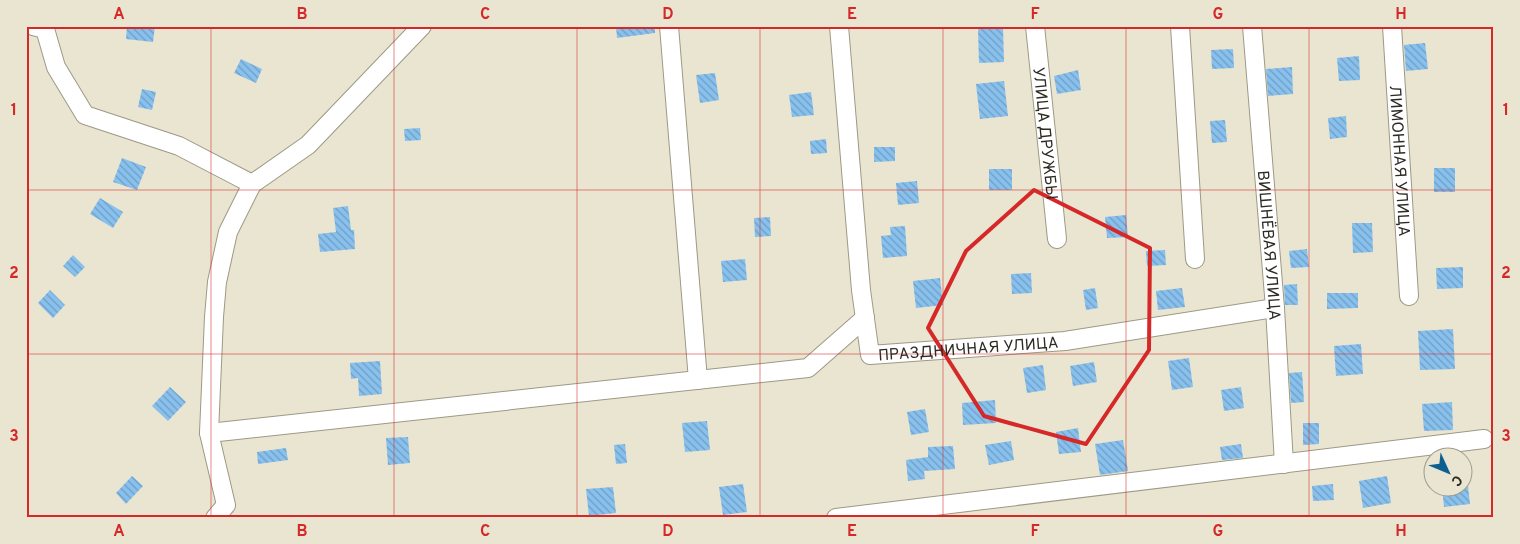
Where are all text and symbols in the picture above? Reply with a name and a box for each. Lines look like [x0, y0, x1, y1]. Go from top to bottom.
text: A [113, 5, 125, 25]
text: B [296, 5, 308, 25]
text: C [480, 5, 490, 25]
text: D [662, 5, 674, 25]
text: E [847, 5, 857, 25]
text: F [1030, 5, 1040, 25]
text: G [1213, 5, 1223, 25]
text: H [1395, 5, 1407, 25]
street label: УЛИЦА ДРУЖБЫ [1027, 66, 1061, 201]
street label: ЛИМОННАЯ УЛИЦА [1384, 85, 1413, 237]
text: 1 [11, 101, 17, 121]
text: 1 [1503, 101, 1509, 121]
street label: ВИШНЁВАЯ УЛИЦА [1252, 170, 1284, 321]
text: 2 [9, 264, 19, 284]
text: 2 [1501, 264, 1511, 284]
street label: ПРАЗДНИЧНАЯ УЛИЦА [877, 333, 1059, 366]
text: 3 [9, 427, 19, 447]
text: 3 [1501, 427, 1511, 447]
north arrow [1422, 446, 1472, 496]
text: С [1447, 471, 1465, 489]
text: A [113, 522, 125, 542]
text: B [296, 522, 308, 542]
text: C [480, 522, 490, 542]
text: D [662, 522, 674, 542]
text: E [847, 522, 857, 542]
text: F [1030, 522, 1040, 542]
text: G [1213, 522, 1223, 542]
text: H [1395, 522, 1407, 542]

